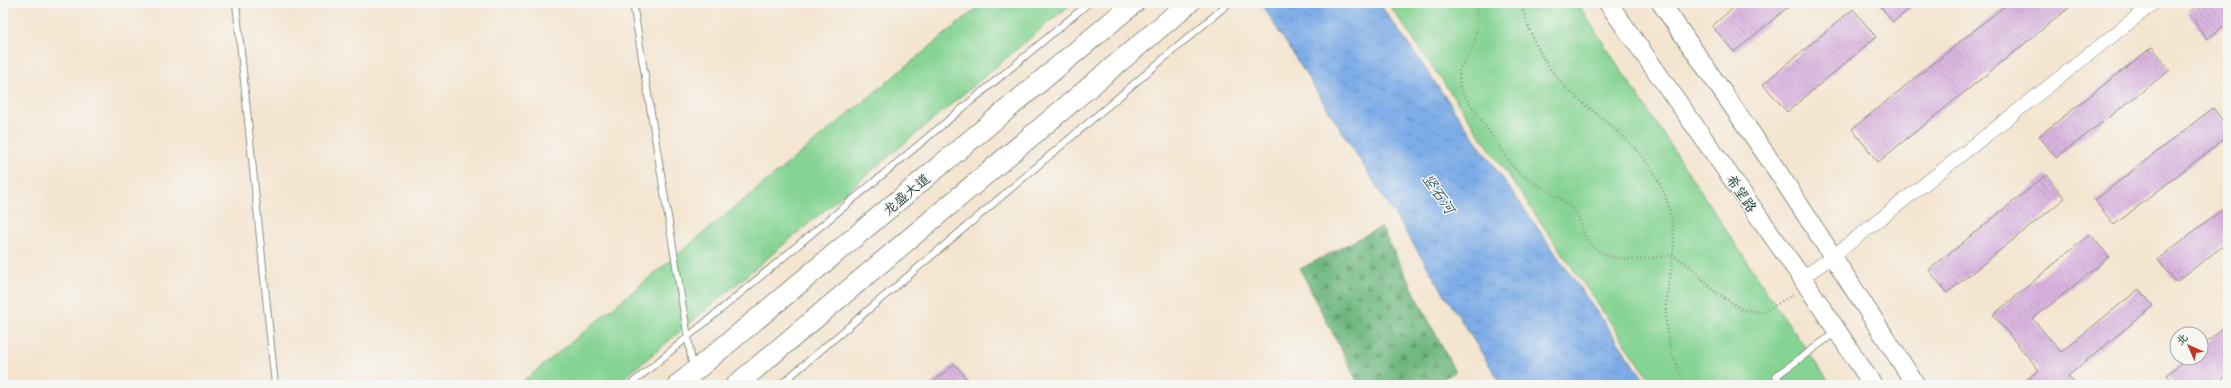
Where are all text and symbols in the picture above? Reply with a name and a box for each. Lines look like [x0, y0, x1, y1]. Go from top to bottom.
street label: 龙盛大道 [878, 168, 934, 220]
water label: 竖石河 [1418, 168, 1464, 221]
street label: 希望路 [1721, 170, 1763, 216]
north arrow [2169, 326, 2209, 366]
text: 北 [2172, 329, 2191, 348]

